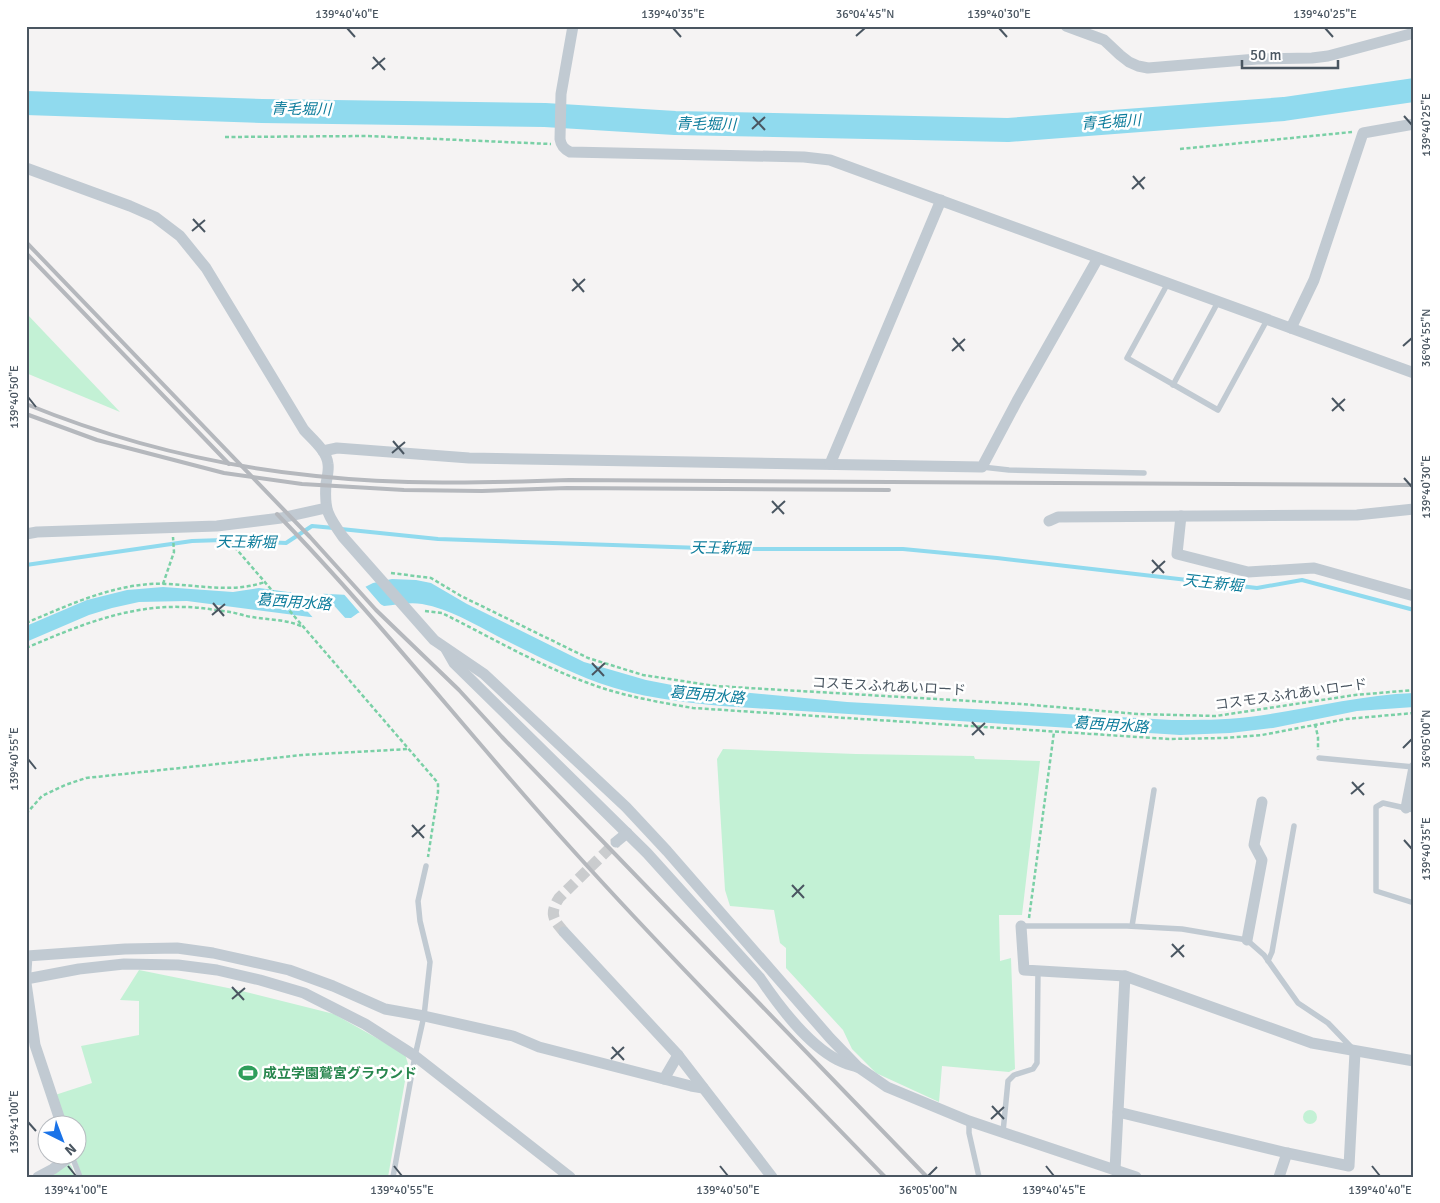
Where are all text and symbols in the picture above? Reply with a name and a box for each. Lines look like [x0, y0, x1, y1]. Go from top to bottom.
text: 139°40'40"E [315, 7, 379, 22]
text: 139°40'35"E [641, 7, 705, 22]
text: 36°04'45"N [836, 7, 894, 22]
text: 139°40'30"E [967, 7, 1031, 22]
text: 139°40'25"E [1293, 7, 1357, 22]
scale bar [1242, 38, 1339, 70]
text: 50 m [1250, 46, 1281, 64]
text: 139°40'25"E [1419, 93, 1434, 157]
water label: 青毛堀川 [271, 99, 333, 119]
water label: 青毛堀川 [1080, 111, 1144, 133]
water label: 青毛堀川 [676, 114, 738, 134]
text: 36°04'55"N [1419, 309, 1434, 367]
text: 139°40'50"E [7, 365, 22, 429]
text: 139°40'30"E [1419, 455, 1434, 519]
water label: 天王新堀 [216, 532, 278, 552]
water label: 天王新堀 [690, 538, 752, 558]
water label: 天王新堀 [1182, 571, 1246, 595]
water label: 葛西用水路 [256, 590, 334, 614]
street label: コスモスふれあいロード [812, 674, 966, 699]
street label: コスモスふれあいロード [1214, 675, 1369, 714]
water label: 葛西用水路 [669, 683, 747, 707]
text: 36°05'00"N [1419, 710, 1434, 768]
water label: 葛西用水路 [1073, 713, 1151, 737]
text: 139°40'55"E [7, 727, 22, 791]
text: 139°40'35"E [1419, 817, 1434, 881]
sports icon: 成立学園鷲宮グラウンド [237, 1062, 259, 1084]
place label: 成立学園鷲宮グラウンド [263, 1065, 417, 1082]
text: 139°41'00"E [7, 1090, 22, 1154]
north arrow [38, 1116, 88, 1166]
text: N [61, 1140, 80, 1159]
text: 139°41'00"E [44, 1183, 108, 1198]
text: 139°40'55"E [370, 1183, 434, 1198]
text: 139°40'50"E [696, 1183, 760, 1198]
text: 36°05'00"N [899, 1183, 957, 1198]
text: 139°40'45"E [1022, 1183, 1086, 1198]
text: 139°40'40"E [1348, 1183, 1412, 1198]

